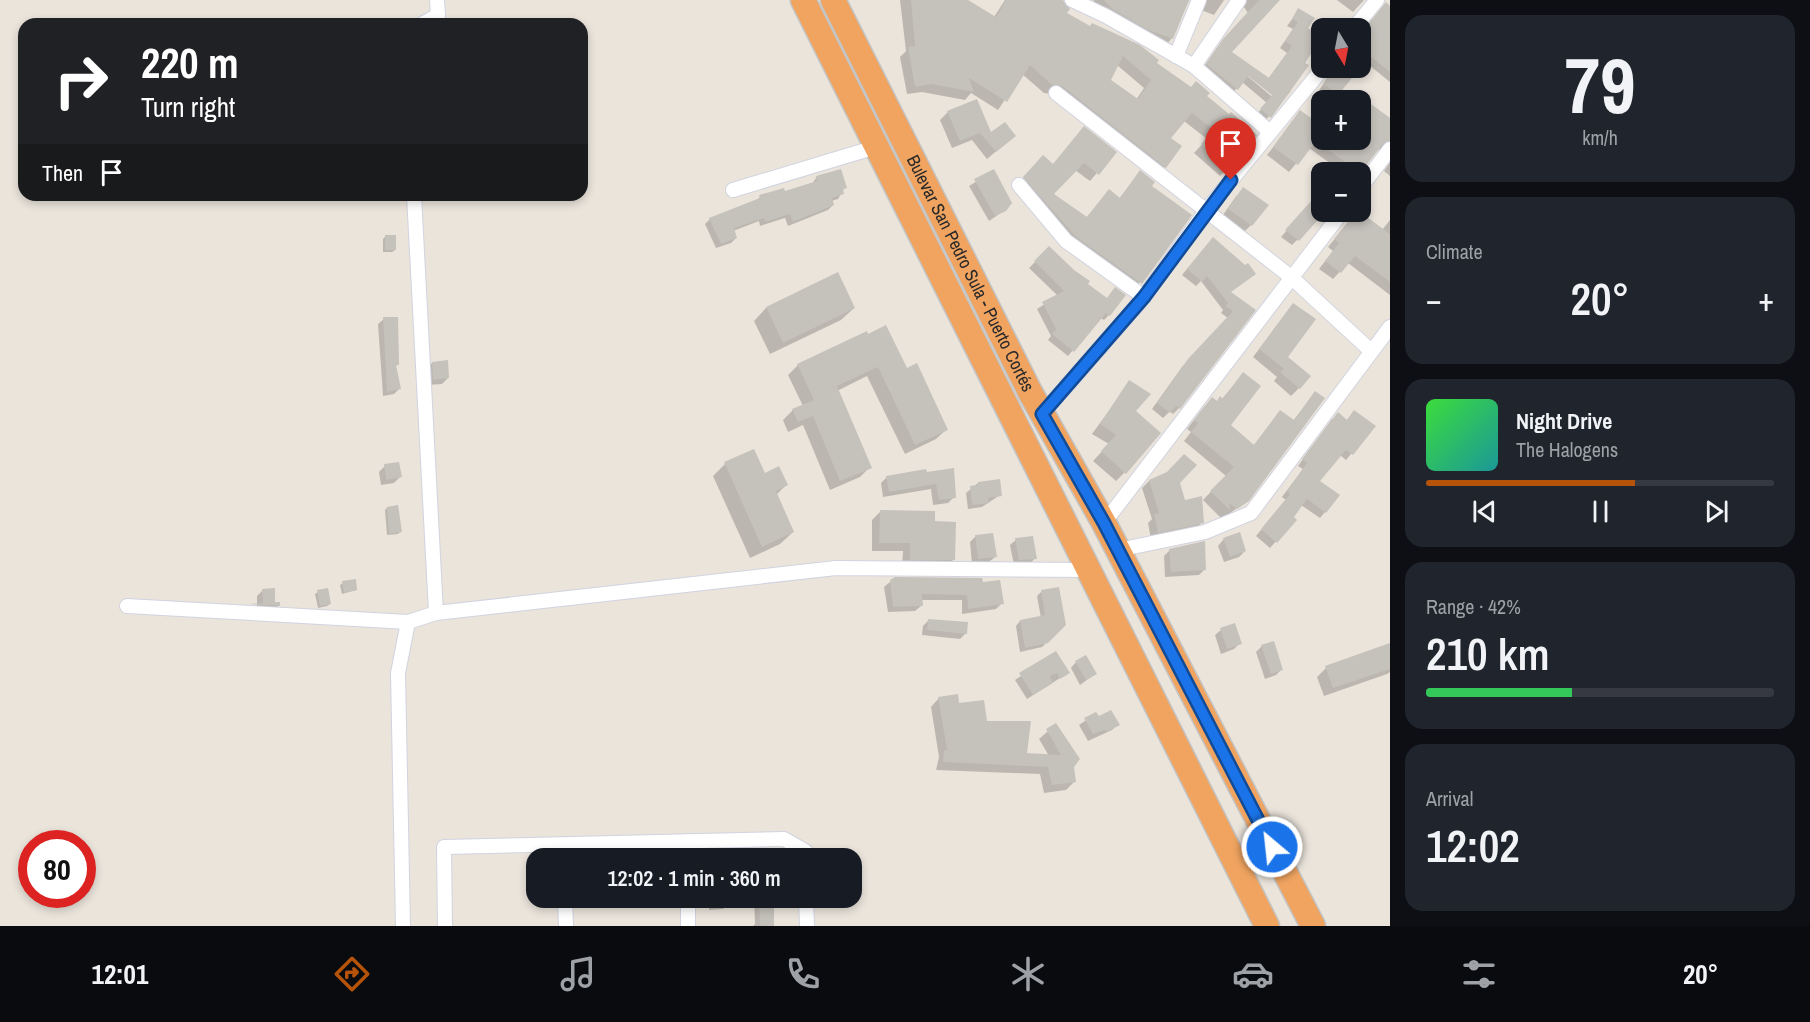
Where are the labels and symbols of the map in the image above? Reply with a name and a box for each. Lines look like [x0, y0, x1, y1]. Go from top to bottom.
north arrow [1311, 18, 1371, 78]
pin [1205, 118, 1256, 180]
street label: Bulevar San Pedro Sula - Puerto Cortés [901, 150, 1041, 396]
position arrow [1240, 815, 1304, 879]
speed limit sign: 80 [18, 830, 96, 908]

